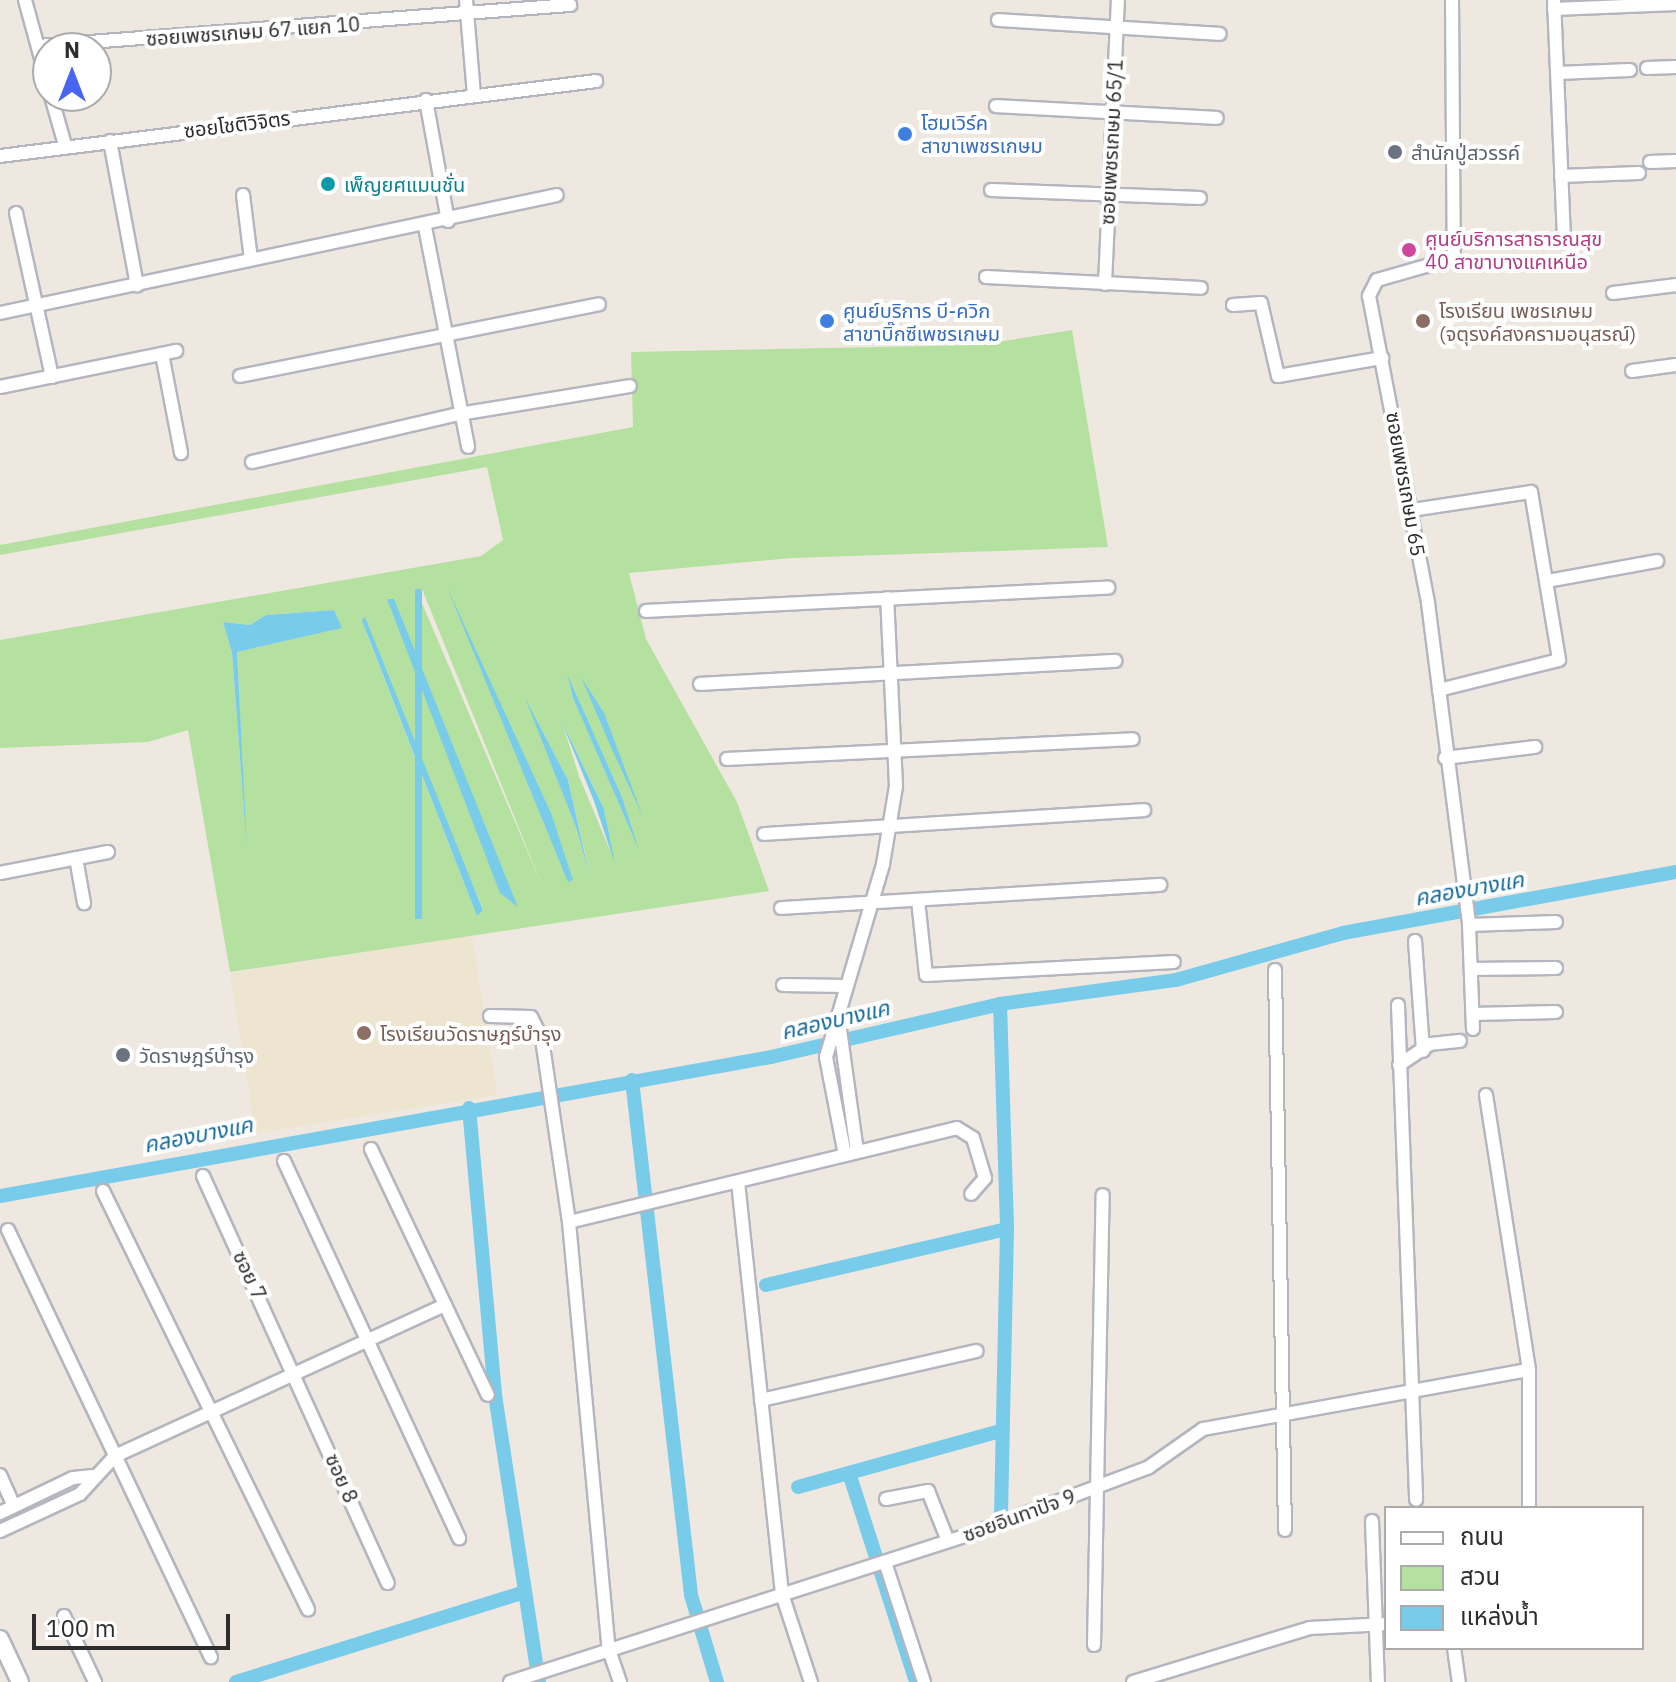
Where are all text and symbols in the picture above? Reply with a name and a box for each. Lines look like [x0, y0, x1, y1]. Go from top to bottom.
street label: ซอยเพชรเกษม 67 แยก 10 [145, 12, 361, 50]
north arrow [32, 32, 112, 112]
text: N [64, 35, 80, 64]
street label: ซอยเพชรเกษม 65/1 [1095, 58, 1127, 226]
street label: ซอยโชติวิจิตร [182, 106, 292, 142]
place label: โฮมเวิร์ค สาขาเพชรเกษม [921, 110, 1043, 157]
marker: โฮมเวิร์ค สาขาเพชรเกษม [896, 125, 914, 143]
place label: สำนักปู่สวรรค์ [1411, 140, 1520, 164]
marker: สำนักปู่สวรรค์ [1386, 143, 1404, 161]
place label: เพ็ญยศแมนชั่น [344, 172, 465, 196]
marker: เพ็ญยศแมนชั่น [319, 175, 337, 193]
place label: ศูนย์บริการสาธารณสุข 40 สาขาบางแคเหนือ [1425, 226, 1602, 273]
marker: ศูนย์บริการสาธารณสุข 40 สาขาบางแคเหนือ [1400, 241, 1418, 259]
place label: ศูนย์บริการ บี-ควิก สาขาบิ๊กซีเพชรเกษม [843, 298, 1000, 345]
place label: โรงเรียน เพชรเกษม (จตุรงค์สงครามอนุสรณ์) [1439, 298, 1636, 345]
marker: ศูนย์บริการ บี-ควิก สาขาบิ๊กซีเพชรเกษม [818, 312, 836, 330]
marker: โรงเรียน เพชรเกษม (จตุรงค์สงครามอนุสรณ์) [1414, 312, 1432, 330]
street label: ซอยเพชรเกษม 65 [1381, 410, 1431, 558]
water label: คลองบางแค [1412, 865, 1526, 911]
water label: คลองบางแค [778, 994, 892, 1044]
place label: โรงเรียนวัดราษฎร์บำรุง [380, 1021, 561, 1045]
marker: โรงเรียนวัดราษฎร์บำรุง [355, 1024, 373, 1042]
place label: วัดราษฎร์บำรุง [139, 1043, 254, 1067]
marker: วัดราษฎร์บำรุง [114, 1046, 132, 1064]
water label: คลองบางแค [141, 1111, 255, 1157]
street label: ซอย 7 [228, 1247, 272, 1303]
street label: ซอย 8 [321, 1450, 363, 1506]
street label: ซอยอินทาปัจ 9 [959, 1484, 1079, 1546]
legend [1384, 1506, 1644, 1650]
text: ถนน [1460, 1520, 1504, 1552]
text: สวน [1460, 1560, 1500, 1592]
scale bar [36, 1598, 234, 1648]
text: แหล่งน้ำ [1460, 1600, 1539, 1632]
text: 100 m [46, 1612, 116, 1644]

